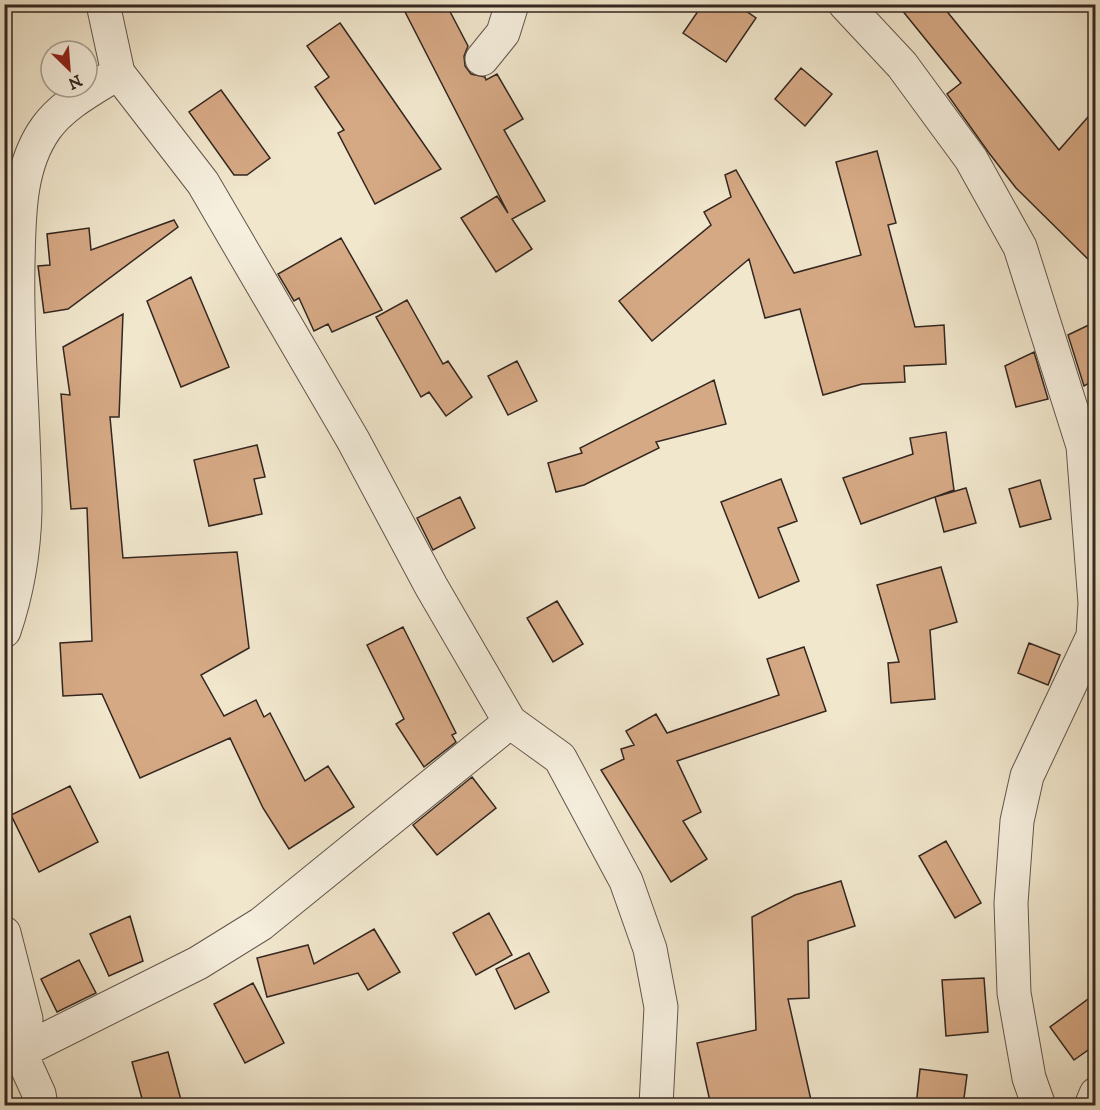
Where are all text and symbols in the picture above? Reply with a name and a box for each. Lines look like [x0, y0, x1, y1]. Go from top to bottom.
north arrow [39, 39, 99, 99]
text: N [65, 70, 85, 94]

